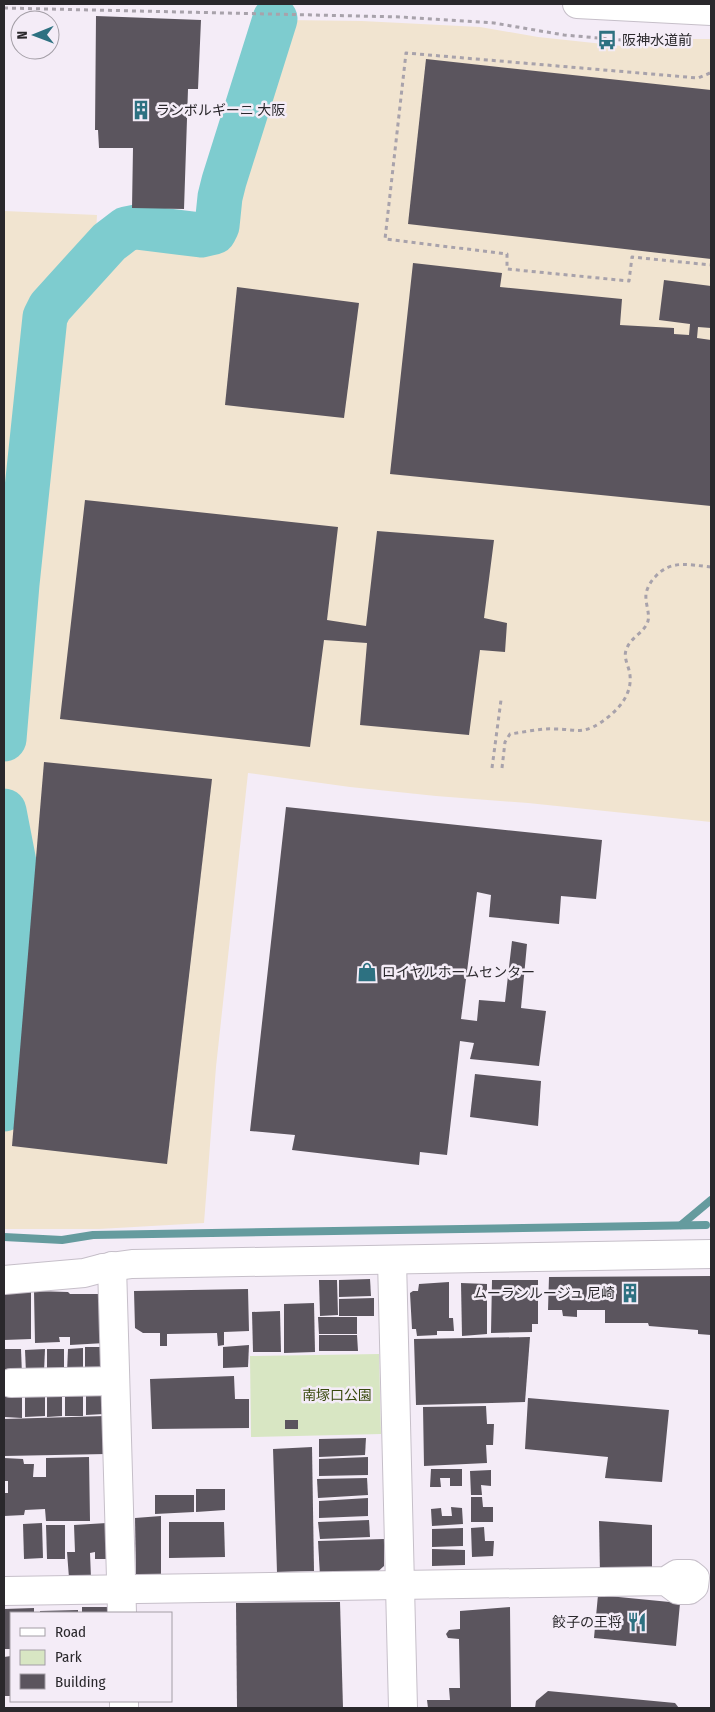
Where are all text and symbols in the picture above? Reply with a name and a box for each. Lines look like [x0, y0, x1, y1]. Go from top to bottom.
north arrow [10, 10, 60, 60]
bus stop icon: 阪神水道前 [596, 29, 618, 51]
text: N [14, 31, 31, 40]
place label: 阪神水道前 [622, 32, 692, 49]
building icon: ランボルギーニ 大阪 [130, 99, 152, 121]
place label: ランボルギーニ 大阪 [156, 102, 285, 119]
shop icon: ロイヤルホームセンター [356, 961, 378, 983]
place label: ロイヤルホームセンター [382, 964, 535, 981]
building icon: ムーランルージュ 尼崎 [619, 1282, 641, 1304]
place label: ムーランルージュ 尼崎 [473, 1285, 615, 1302]
park label: 南塚口公園 [302, 1387, 372, 1404]
restaurant icon: 餃子の王将 [626, 1611, 648, 1633]
legend [10, 1612, 172, 1702]
place label: 餃子の王将 [552, 1614, 622, 1631]
text: Road [55, 1623, 86, 1641]
text: Park [55, 1648, 82, 1666]
text: Building [55, 1673, 106, 1691]

